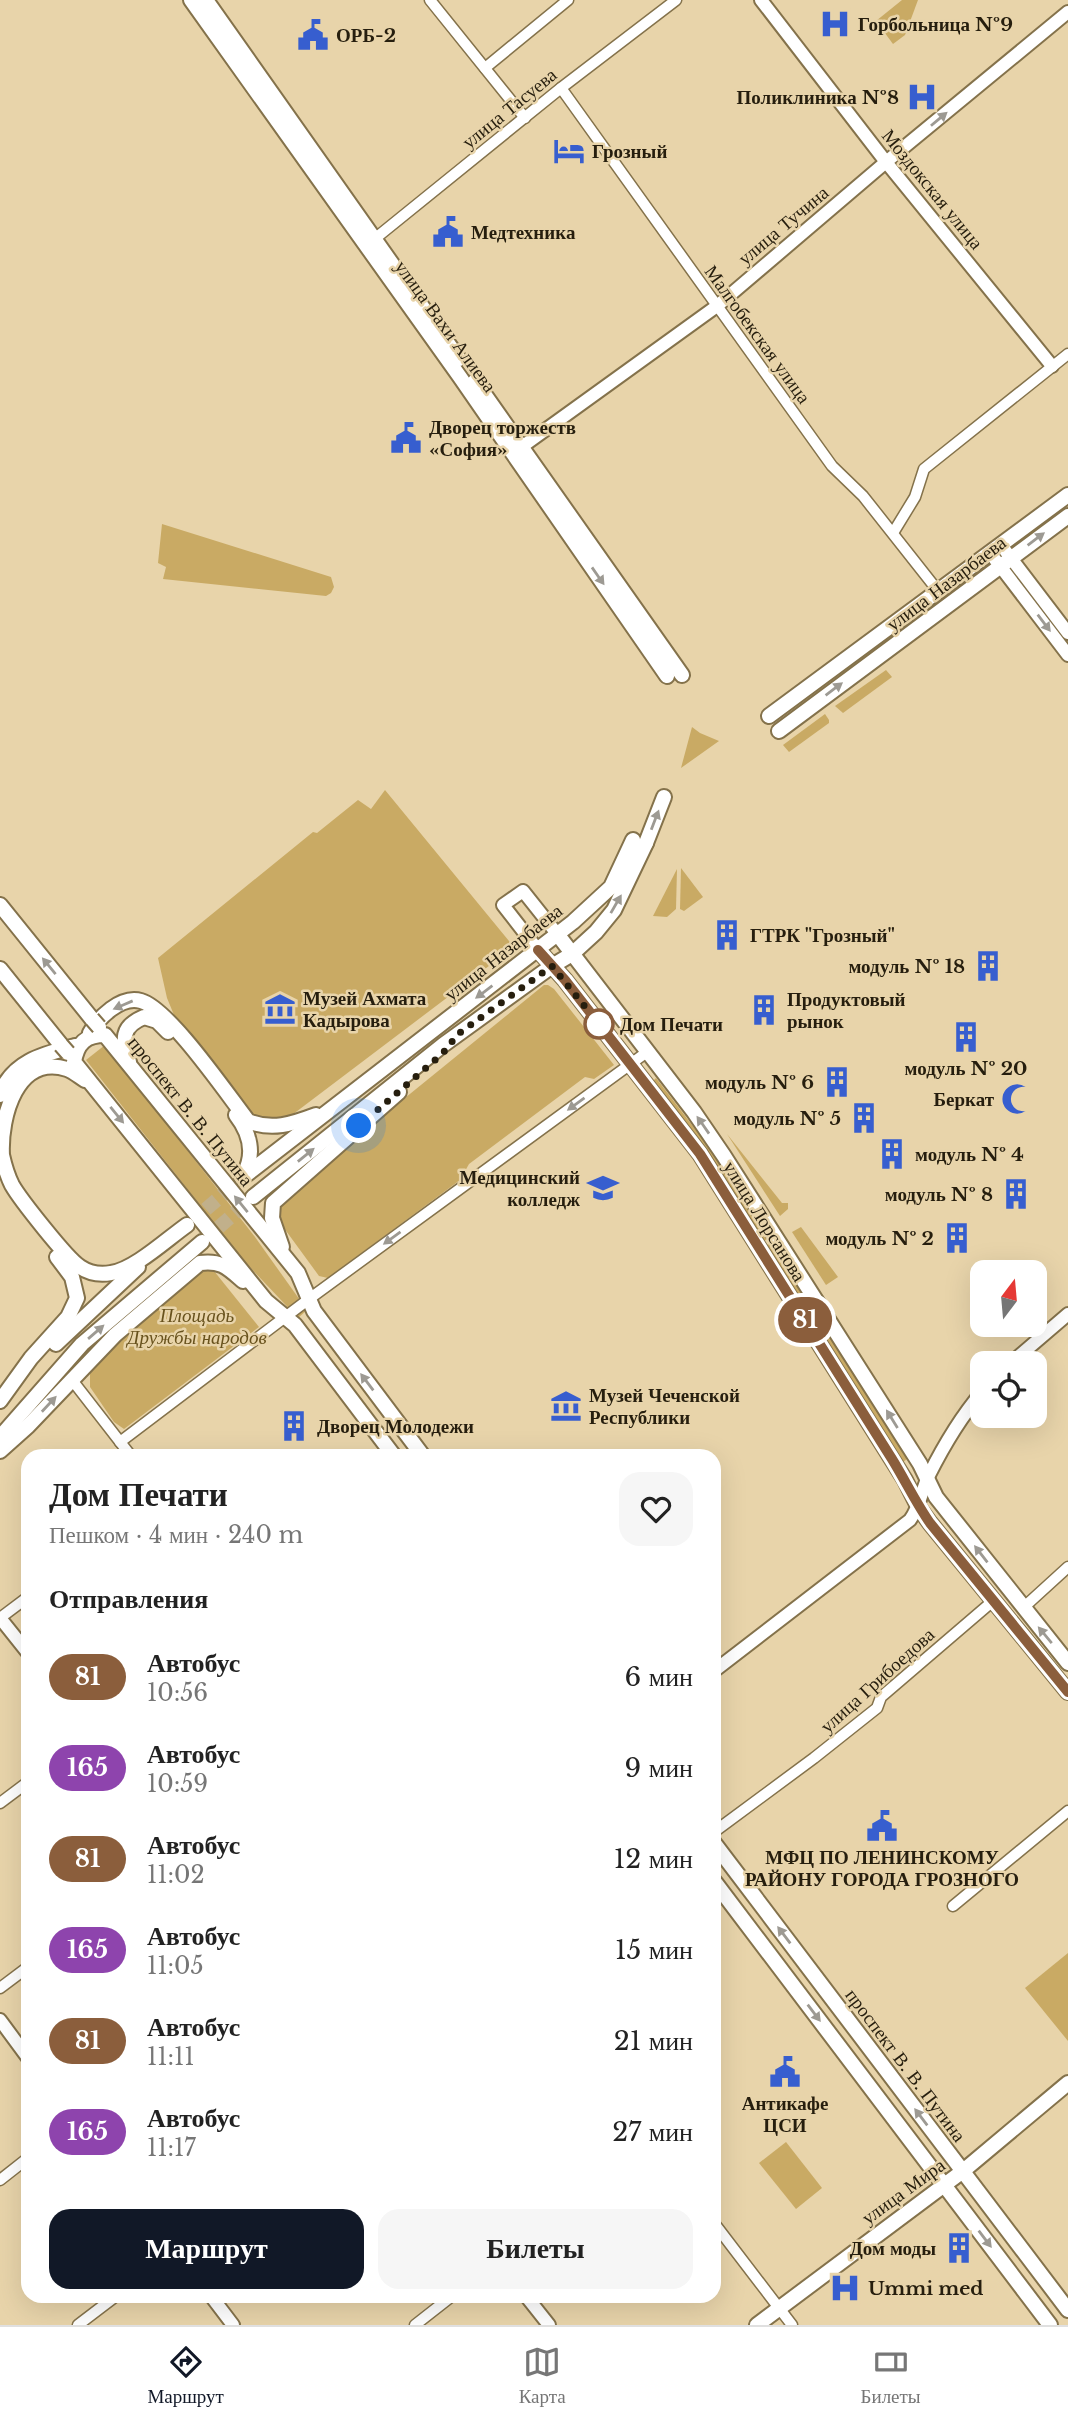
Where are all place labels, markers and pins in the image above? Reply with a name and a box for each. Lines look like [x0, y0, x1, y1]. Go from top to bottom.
hospital icon: Горбольница №9 [818, 7, 852, 41]
place label: Горбольница №9 [858, 13, 1013, 36]
public building icon: ОРБ-2 [296, 18, 330, 52]
place label: ОРБ-2 [336, 24, 396, 47]
hospital icon: Поликлиника №8 [905, 80, 939, 114]
place label: Поликлиника №8 [737, 86, 899, 109]
hotel icon: Грозный [552, 134, 586, 168]
place label: Грозный [592, 140, 667, 163]
public building icon: Медтехника [431, 215, 465, 249]
place label: Медтехника [471, 221, 576, 244]
place label: Дворец торжеств «София» [429, 416, 576, 461]
public building icon: Дворец торжеств «София» [389, 421, 423, 455]
building icon: ГТРК "Грозный" [710, 918, 744, 952]
place label: ГТРК "Грозный" [750, 924, 895, 947]
building icon: модуль № 18 [971, 949, 1005, 983]
place label: модуль № 18 [848, 955, 965, 978]
place label: Музей Ахмата Кадырова [303, 987, 427, 1032]
place label: Продуктовый рынок [787, 988, 906, 1033]
museum icon: Музей Ахмата Кадырова [263, 992, 297, 1026]
building icon: Продуктовый рынок [747, 993, 781, 1027]
marker: Дом Печати [584, 1009, 614, 1039]
place label: Дом Печати [620, 1013, 723, 1036]
building icon: модуль № 20 [949, 1020, 983, 1054]
place label: модуль № 20 [905, 1057, 1027, 1080]
building icon: модуль № 6 [820, 1065, 854, 1099]
place label: модуль № 6 [705, 1071, 814, 1094]
mosque icon: Беркат [1000, 1082, 1034, 1116]
place label: Беркат [933, 1088, 995, 1111]
building icon: модуль № 5 [847, 1101, 881, 1135]
place label: модуль № 5 [733, 1107, 841, 1130]
building icon: модуль № 4 [875, 1137, 909, 1171]
place label: модуль № 4 [915, 1143, 1024, 1166]
place label: Медицинский колледж [459, 1166, 580, 1211]
school or university icon: Медицинский колледж [586, 1171, 620, 1205]
building icon: модуль № 8 [999, 1177, 1033, 1211]
place label: модуль № 8 [885, 1183, 993, 1206]
building icon: модуль № 2 [940, 1221, 974, 1255]
place label: модуль № 2 [825, 1227, 934, 1250]
place label: Музей Чеченской Республики [589, 1384, 740, 1429]
museum icon: Музей Чеченской Республики [549, 1389, 583, 1423]
building icon: Дворец Молодежи [277, 1409, 311, 1443]
place label: Дворец Молодежи [317, 1415, 474, 1438]
public building icon: МФЦ ПО ЛЕНИНСКОМУ РАЙОНУ ГОРОДА ГРОЗНОГО [865, 1809, 899, 1843]
place label: МФЦ ПО ЛЕНИНСКОМУ РАЙОНУ ГОРОДА ГРОЗНОГО [745, 1846, 1019, 1891]
public building icon: Антикафе ЦСИ [768, 2055, 802, 2089]
place label: Антикафе ЦСИ [742, 2092, 828, 2137]
building icon: Дом моды [942, 2231, 976, 2265]
place label: Дом моды [850, 2237, 936, 2260]
hospital icon: Ummi med [828, 2271, 862, 2305]
place label: Ummi med [868, 2277, 983, 2300]

